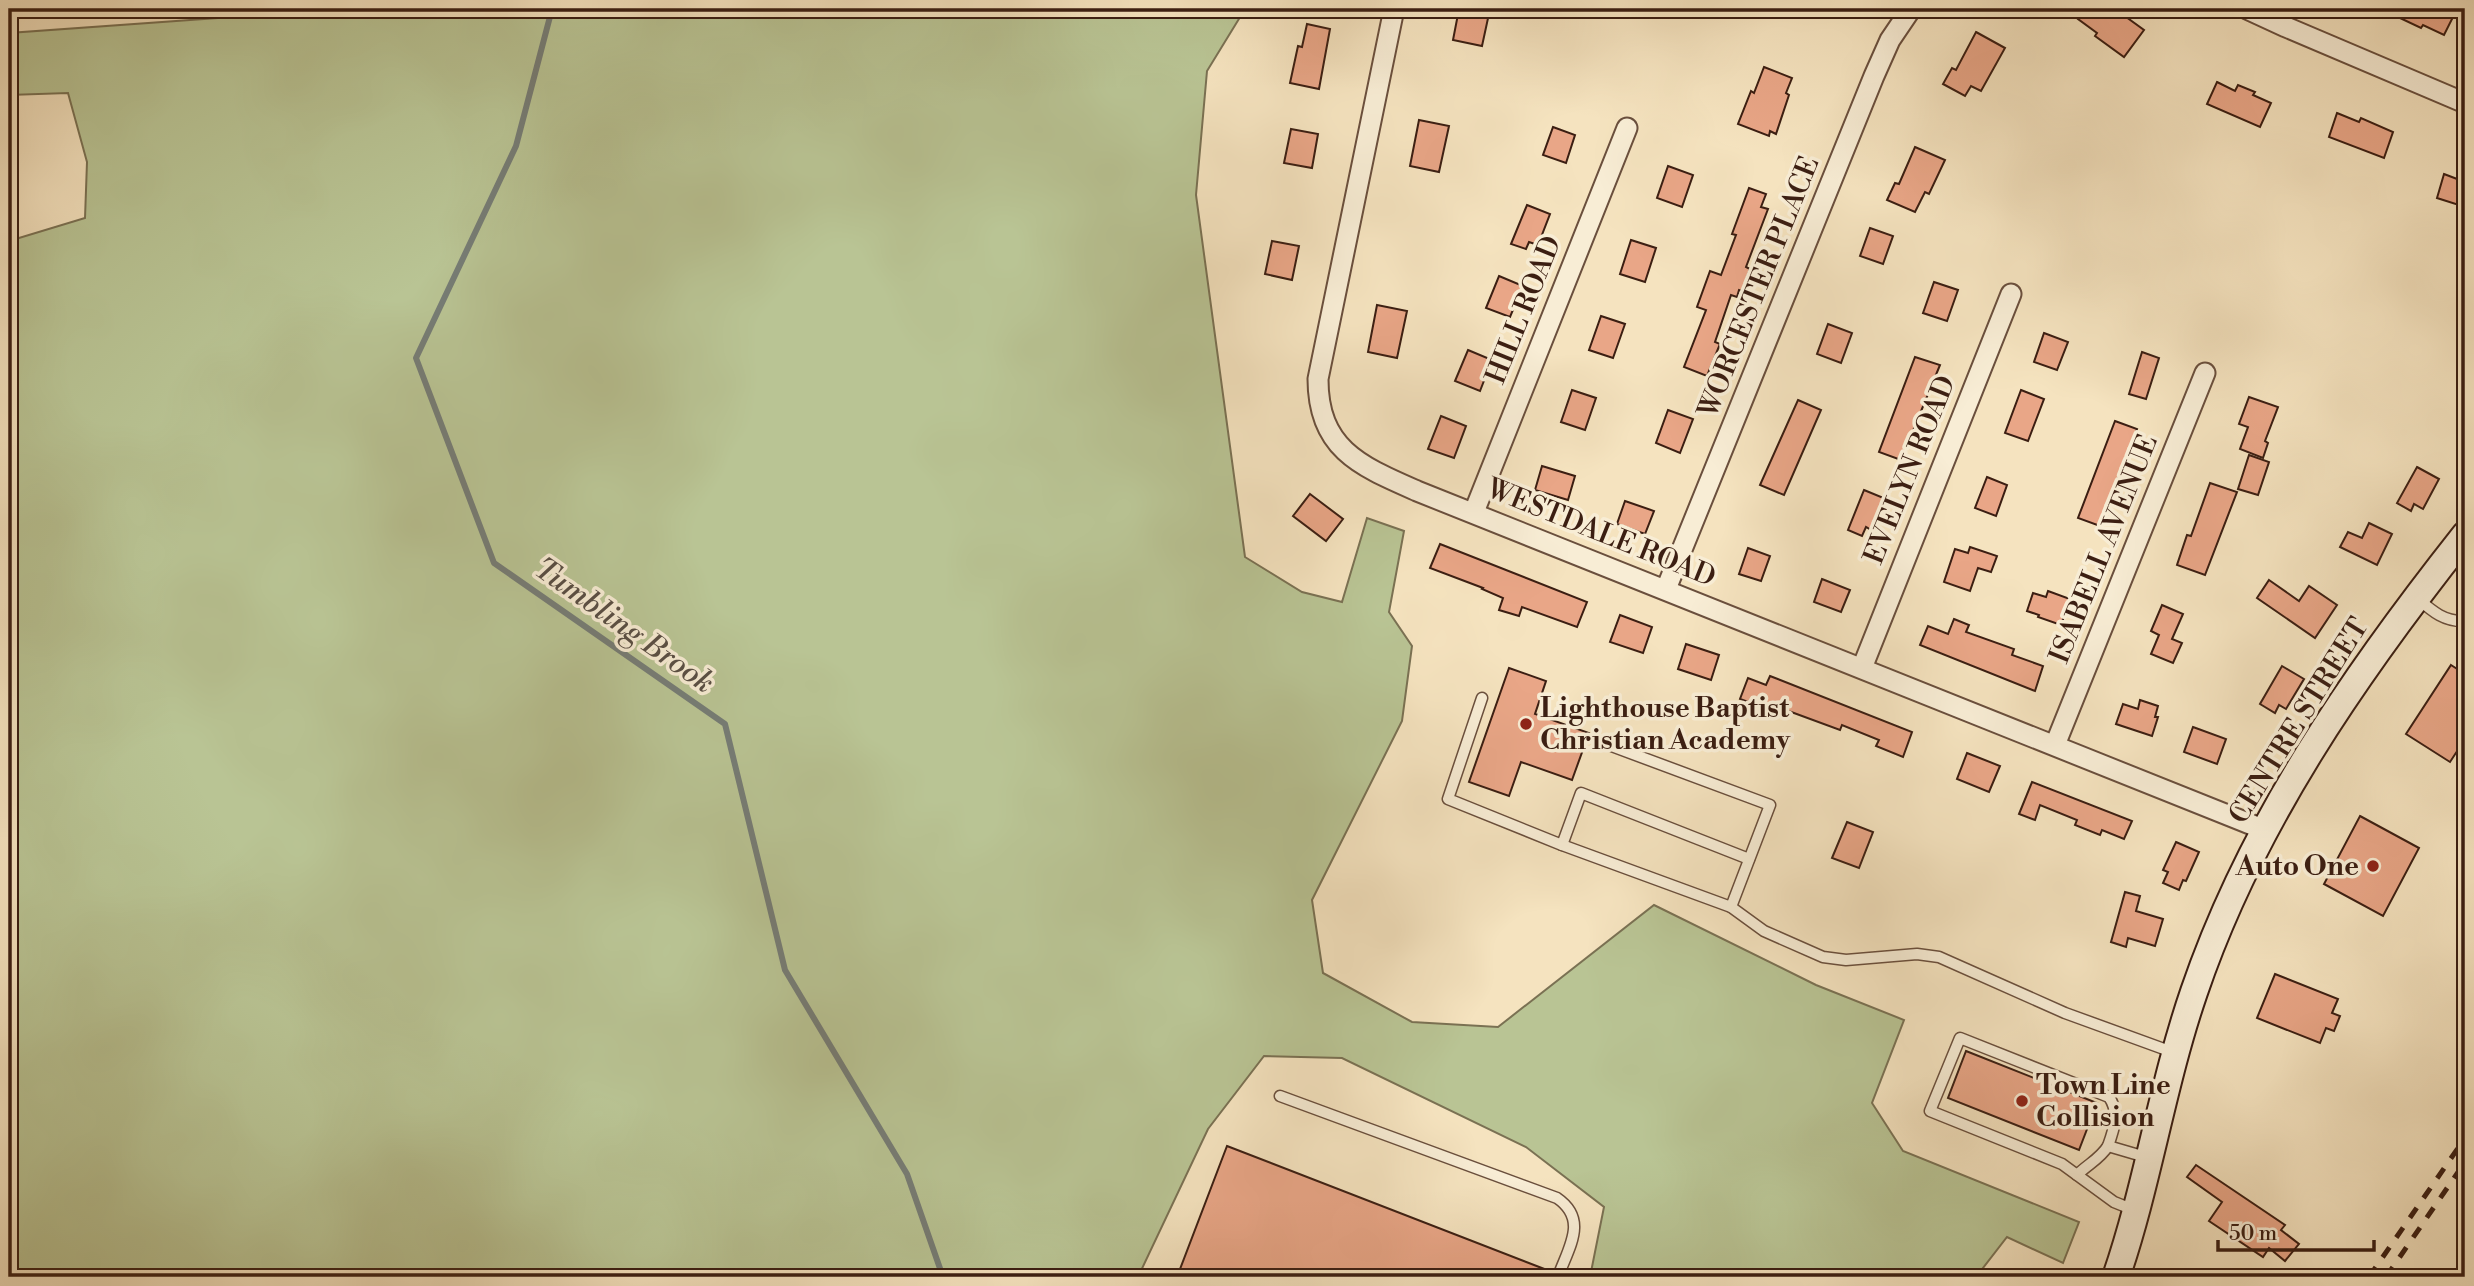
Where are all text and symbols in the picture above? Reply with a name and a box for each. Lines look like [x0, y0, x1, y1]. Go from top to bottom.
street label: WORCESTER PLACE [1690, 151, 1827, 424]
street label: HILL ROAD [1478, 231, 1570, 389]
street label: EVELYN ROAD [1856, 371, 1964, 569]
street label: ISABELL AVENUE [2042, 430, 2166, 668]
street label: WESTDALE ROAD [1480, 471, 1721, 595]
water label: Tumbling Brook [527, 550, 721, 702]
street label: CENTRE STREET [2221, 611, 2377, 831]
place label: Lighthouse Baptist Christian Academy [1540, 691, 1791, 758]
marker: Lighthouse Baptist Christian Academy [1518, 716, 1534, 732]
place label: Auto One [2234, 849, 2359, 884]
marker: Auto One [2365, 858, 2381, 874]
place label: Town Line Collision [2036, 1068, 2171, 1135]
marker: Town Line Collision [2014, 1093, 2030, 1109]
scale bar [2218, 1209, 2374, 1253]
text: 50 m [2229, 1221, 2277, 1247]

